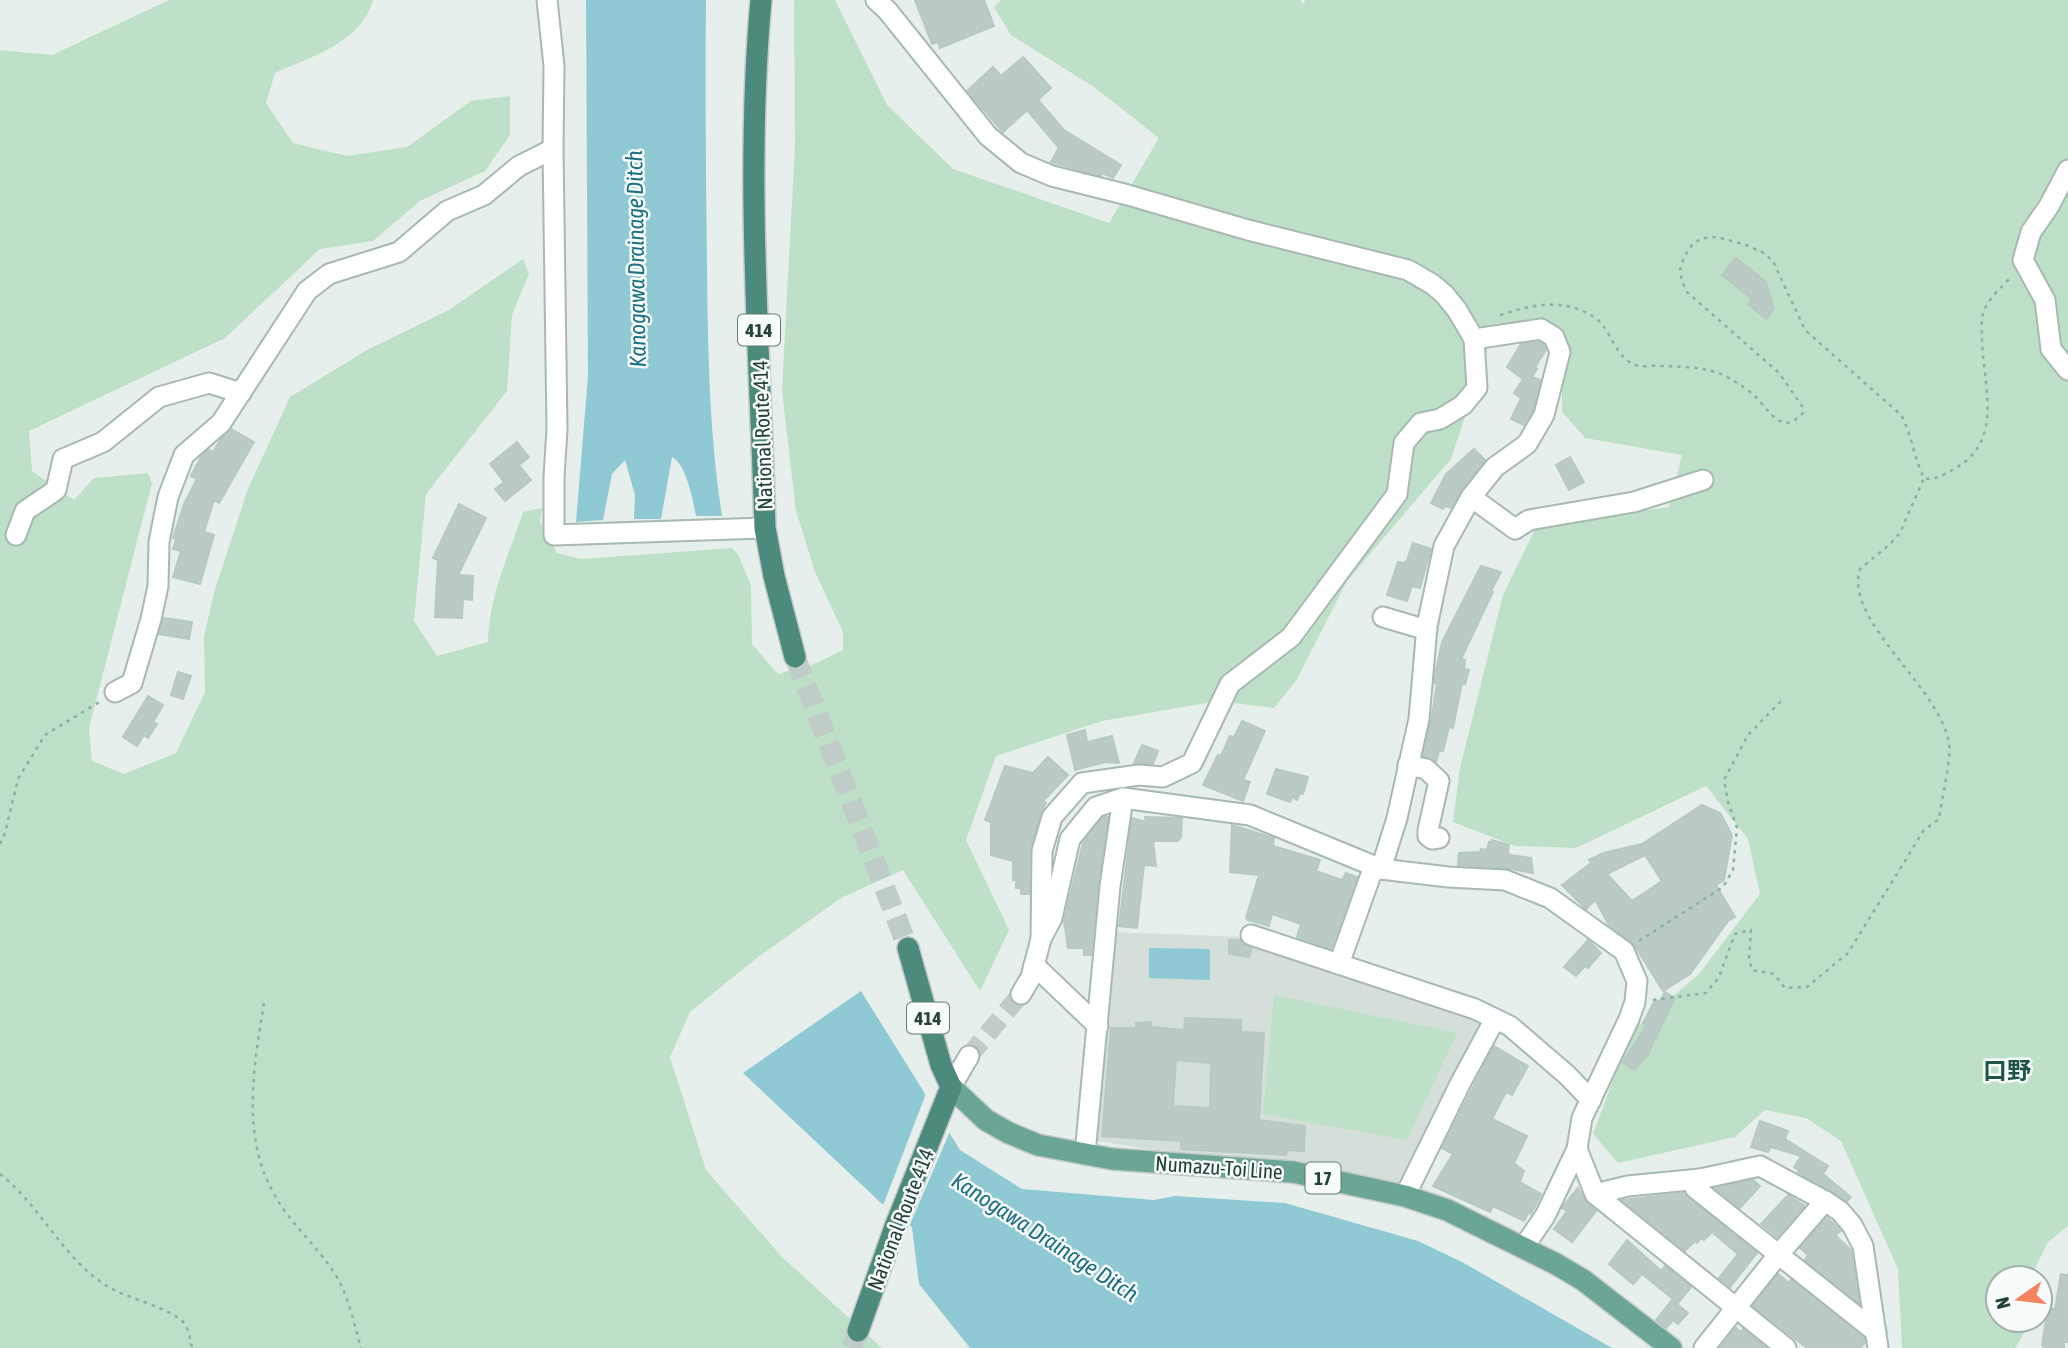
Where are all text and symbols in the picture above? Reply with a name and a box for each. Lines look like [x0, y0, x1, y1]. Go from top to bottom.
water label: Kanogawa Drainage Ditch [621, 150, 651, 368]
road number: 414 [738, 314, 780, 346]
street label: National Route 414 [747, 360, 777, 510]
road number: 414 [907, 1002, 949, 1034]
district label: 口野 [1983, 1057, 2031, 1084]
street label: National Route 414 [862, 1145, 938, 1293]
street label: Numazu-Toi Line [1155, 1151, 1283, 1183]
road number: 17 [1306, 1162, 1340, 1194]
water label: Kanogawa Drainage Ditch [947, 1167, 1143, 1307]
north arrow [1984, 1264, 2054, 1334]
text: N [1990, 1295, 2015, 1311]

